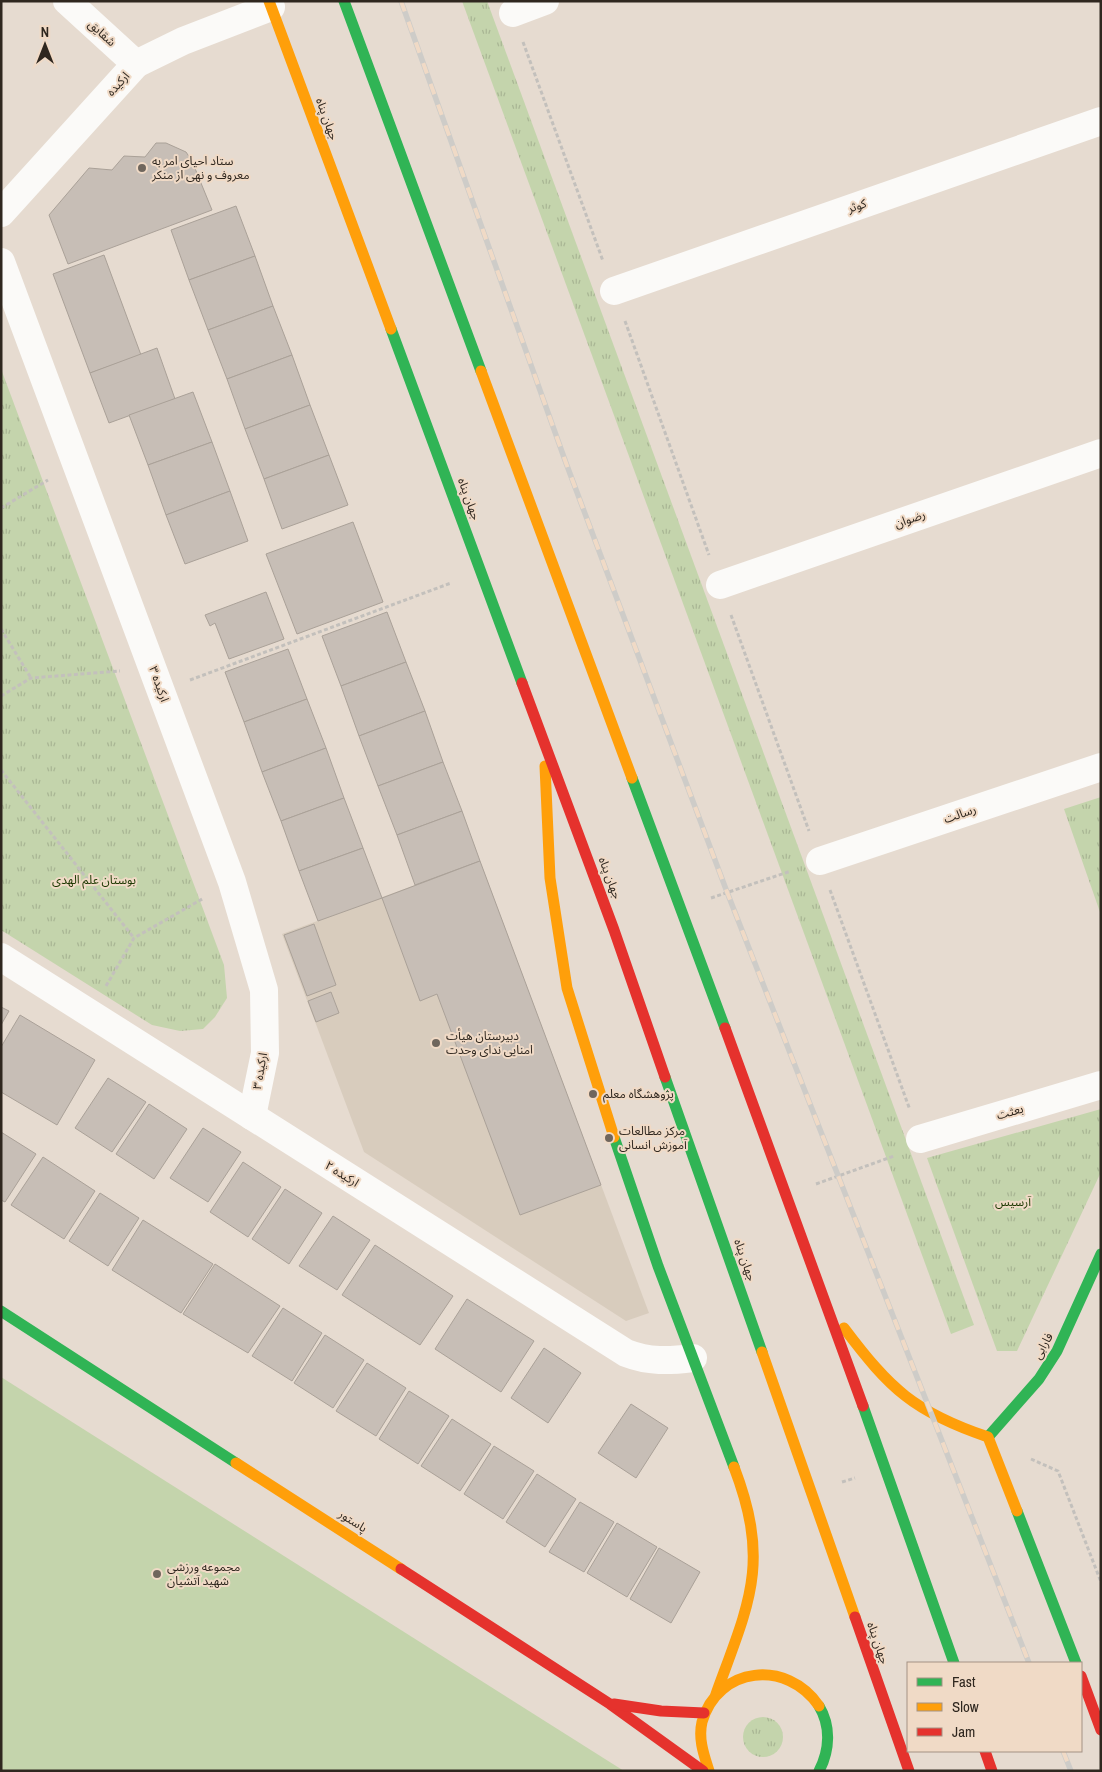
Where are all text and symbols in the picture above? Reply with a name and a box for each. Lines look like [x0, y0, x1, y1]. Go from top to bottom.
street label: شقایق [85, 16, 119, 50]
north arrow [20, 20, 70, 70]
text: N [41, 23, 49, 41]
street label: ارکیده [103, 68, 133, 100]
street label: جهان پناه [312, 96, 342, 142]
place label: ستاد احیای امر به معروف و نهی از منکر [151, 153, 249, 183]
marker: ستاد احیای امر به معروف و نهی از منکر [136, 162, 148, 174]
street label: کوثر [844, 195, 870, 217]
street label: جهان پناه [454, 476, 484, 522]
street label: رضوان [892, 506, 928, 532]
street label: ارکیده ۳ [145, 664, 173, 704]
street label: رسالت [942, 801, 978, 827]
street label: جهان پناه [595, 855, 625, 901]
park label: بوستان علم الهدی [52, 872, 136, 889]
place label: دبیرستان هیأت امنایی ندای وحدت [446, 1028, 533, 1058]
marker: دبیرستان هیأت امنایی ندای وحدت [430, 1037, 442, 1049]
street label: ارکیده ۳ [249, 1051, 271, 1091]
place label: پژوهشگاه معلم [603, 1086, 674, 1103]
marker: پژوهشگاه معلم [587, 1088, 599, 1100]
street label: بعثت [995, 1101, 1025, 1123]
place label: مرکز مطالعات آموزش انسانی [619, 1123, 687, 1153]
marker: مرکز مطالعات آموزش انسانی [603, 1132, 615, 1144]
street label: ارکیده ۲ [322, 1157, 362, 1191]
park label: آرسیس [995, 1194, 1031, 1210]
street label: جهان پناه [730, 1237, 760, 1283]
street label: فارابی [1029, 1330, 1057, 1362]
street label: پاستور [335, 1505, 370, 1536]
place label: مجموعه ورزشی شهید آتشیان [167, 1559, 240, 1589]
marker: مجموعه ورزشی شهید آتشیان [151, 1568, 163, 1580]
street label: جهان پناه [863, 1620, 893, 1666]
legend [907, 1662, 1082, 1752]
text: Fast [952, 1671, 976, 1692]
text: Slow [952, 1696, 979, 1717]
text: Jam [952, 1721, 975, 1742]

